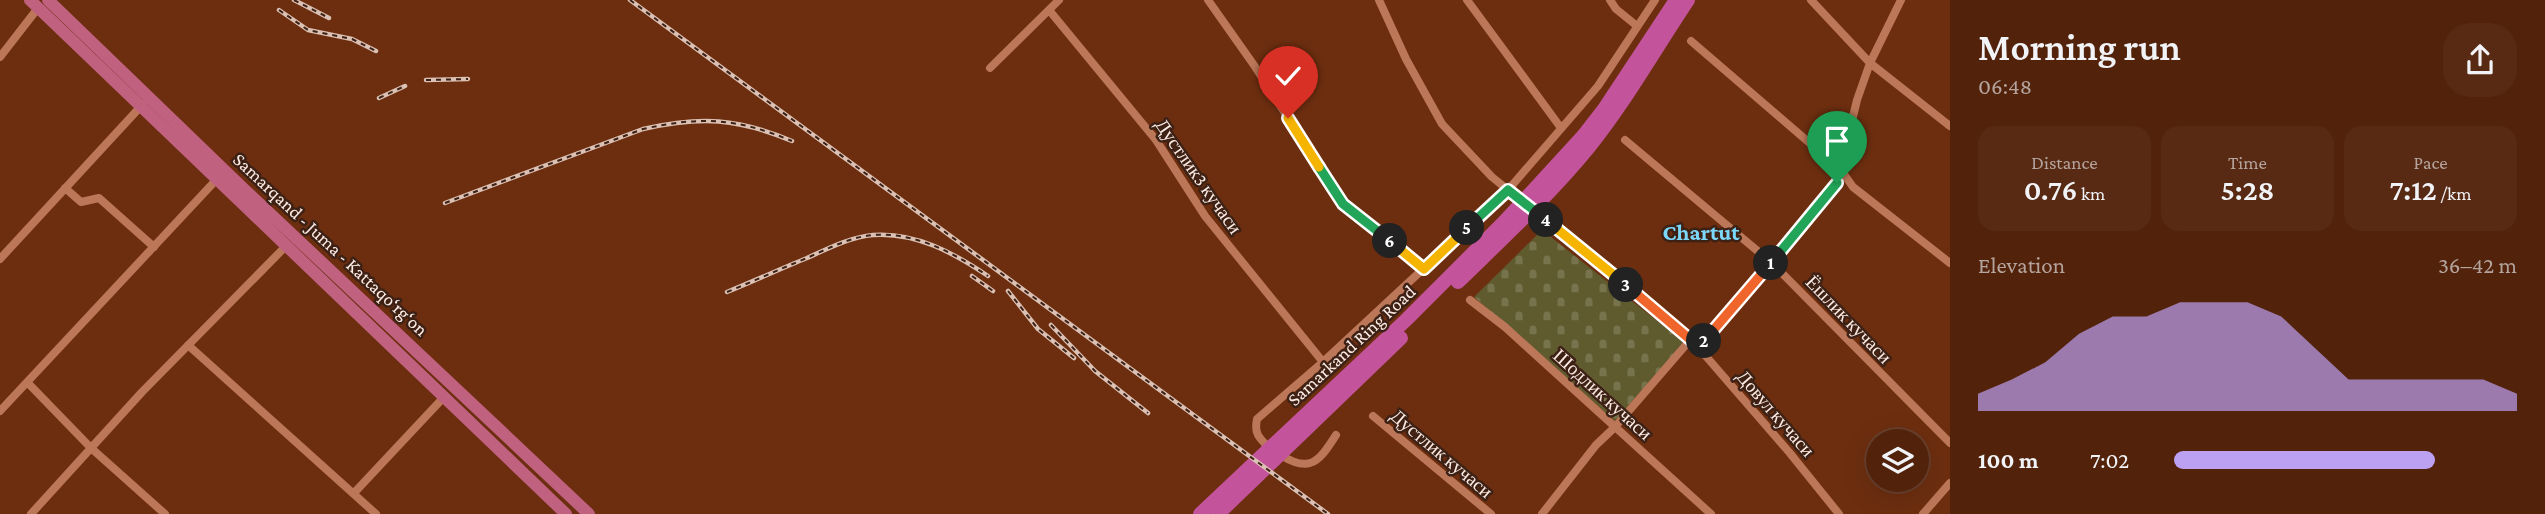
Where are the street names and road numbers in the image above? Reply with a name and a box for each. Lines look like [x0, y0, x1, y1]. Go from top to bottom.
street label: Дустлик3 кучаси [1151, 115, 1246, 238]
street label: Samarqand - Juma - Kattaqo‘rg‘on [229, 149, 432, 340]
street label: Ёшлик кучаси [1802, 271, 1896, 368]
street label: Samarkand Ring Road [1283, 281, 1420, 410]
street label: Шодлик кучаси [1549, 345, 1656, 444]
street label: Довул кучаси [1732, 366, 1819, 461]
street label: Дустлик кучаси [1387, 405, 1497, 502]

